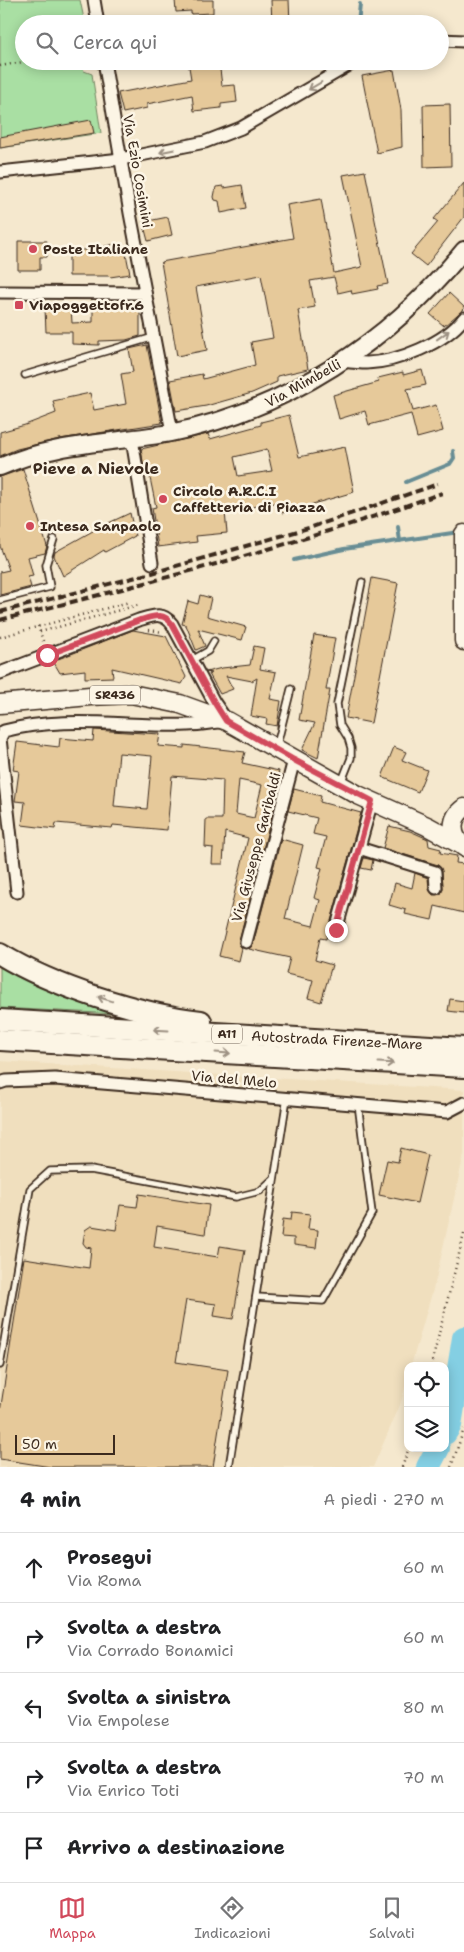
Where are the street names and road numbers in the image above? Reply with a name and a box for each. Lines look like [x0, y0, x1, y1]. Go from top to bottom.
street label: Via Ezio Cosimini [119, 113, 157, 229]
street label: Via Mimbelli [262, 355, 344, 411]
road number: SR436 [90, 686, 140, 704]
street label: Via Giuseppe Garibaldi [227, 770, 285, 924]
road number: A11 [212, 1024, 242, 1044]
street label: Autostrada Firenze-Mare [251, 1027, 423, 1053]
street label: Via del Melo [190, 1066, 278, 1092]

